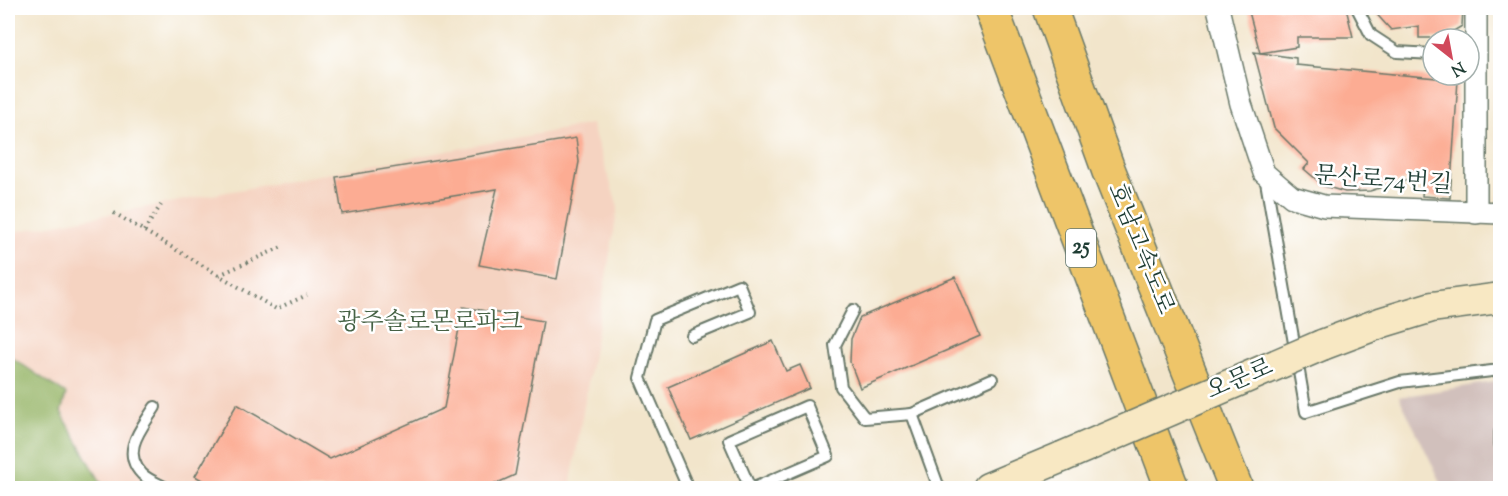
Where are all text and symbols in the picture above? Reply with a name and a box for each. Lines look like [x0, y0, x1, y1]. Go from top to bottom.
north arrow [1421, 27, 1481, 87]
text: N [1446, 55, 1469, 81]
street label: 문산로74번길 [1313, 159, 1453, 203]
street label: 호남고속도로 [1098, 178, 1182, 320]
road number: 25 [1066, 229, 1096, 267]
park label: 광주솔로몬로파크 [337, 306, 523, 340]
street label: 오문로 [1201, 351, 1279, 409]

